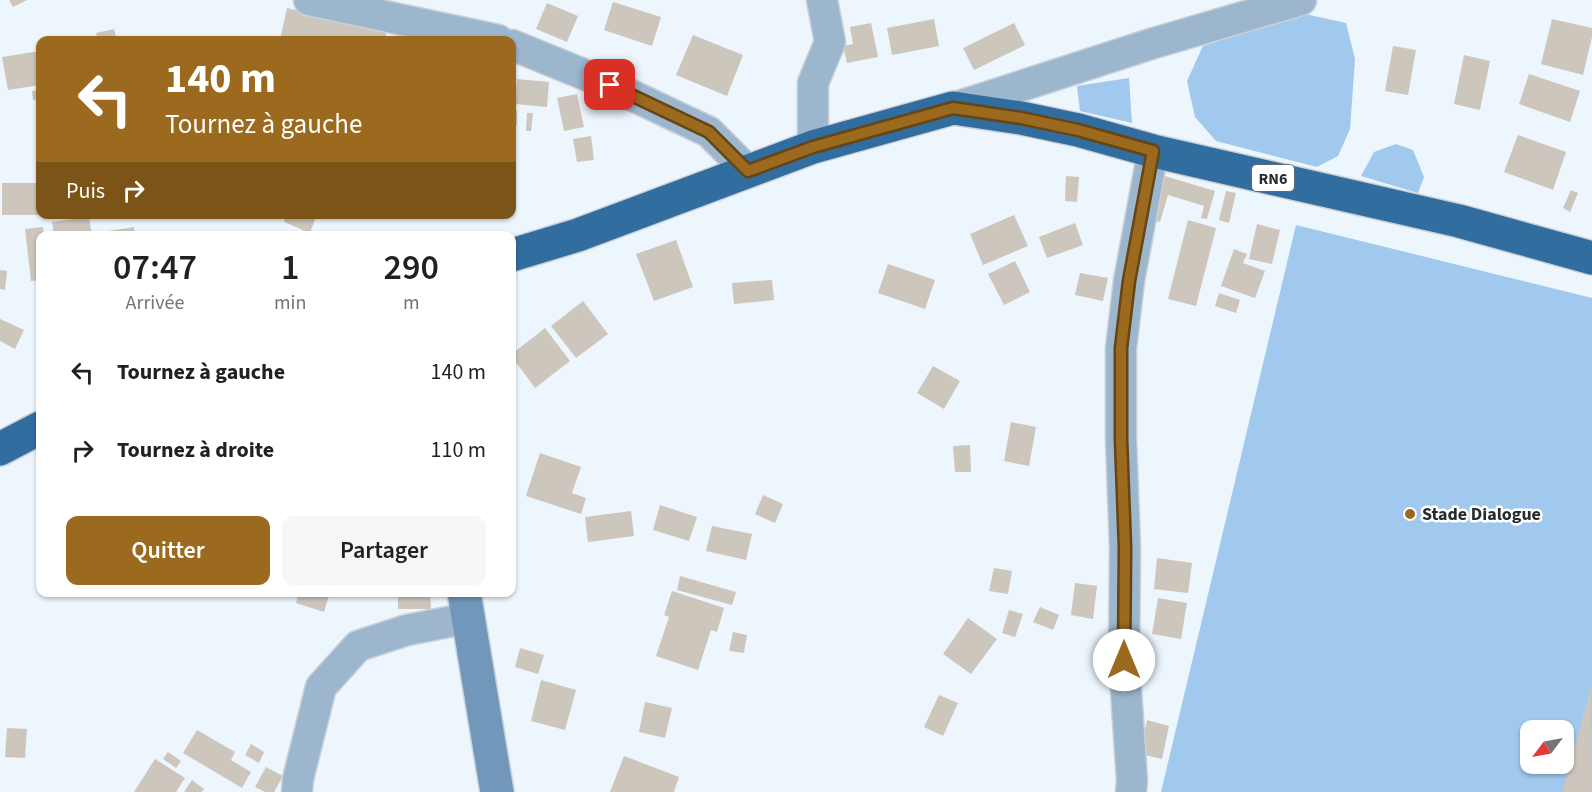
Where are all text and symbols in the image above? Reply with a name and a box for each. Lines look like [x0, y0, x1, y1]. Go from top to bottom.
text: 140 m [165, 49, 276, 109]
pin [584, 59, 635, 110]
icon: left [66, 60, 144, 138]
icon: arrive [593, 68, 626, 101]
text: Tournez à gauche [165, 105, 362, 144]
road number: RN6 [1252, 165, 1294, 191]
icon: right [117, 174, 150, 207]
text: Puis [66, 175, 105, 207]
text: 07:47 [113, 242, 197, 293]
text: 1 [281, 242, 299, 293]
text: 290 [383, 242, 439, 293]
text: Arrivée [126, 289, 184, 317]
text: min [274, 289, 306, 317]
text: m [403, 289, 419, 317]
icon: left [66, 356, 99, 389]
text: Tournez à gauche [117, 356, 285, 388]
text: 140 m [431, 356, 486, 388]
icon: right [66, 434, 99, 467]
text: Tournez à droite [117, 434, 274, 466]
text: 110 m [431, 434, 486, 466]
place label: Stade Dialogue [1422, 502, 1541, 527]
marker: Stade Dialogue [1403, 507, 1417, 521]
button: Quitter [66, 516, 270, 585]
button: Partager [282, 516, 486, 585]
position arrow [1092, 628, 1156, 692]
north arrow [1520, 720, 1574, 774]
map controls [1520, 720, 1574, 774]

